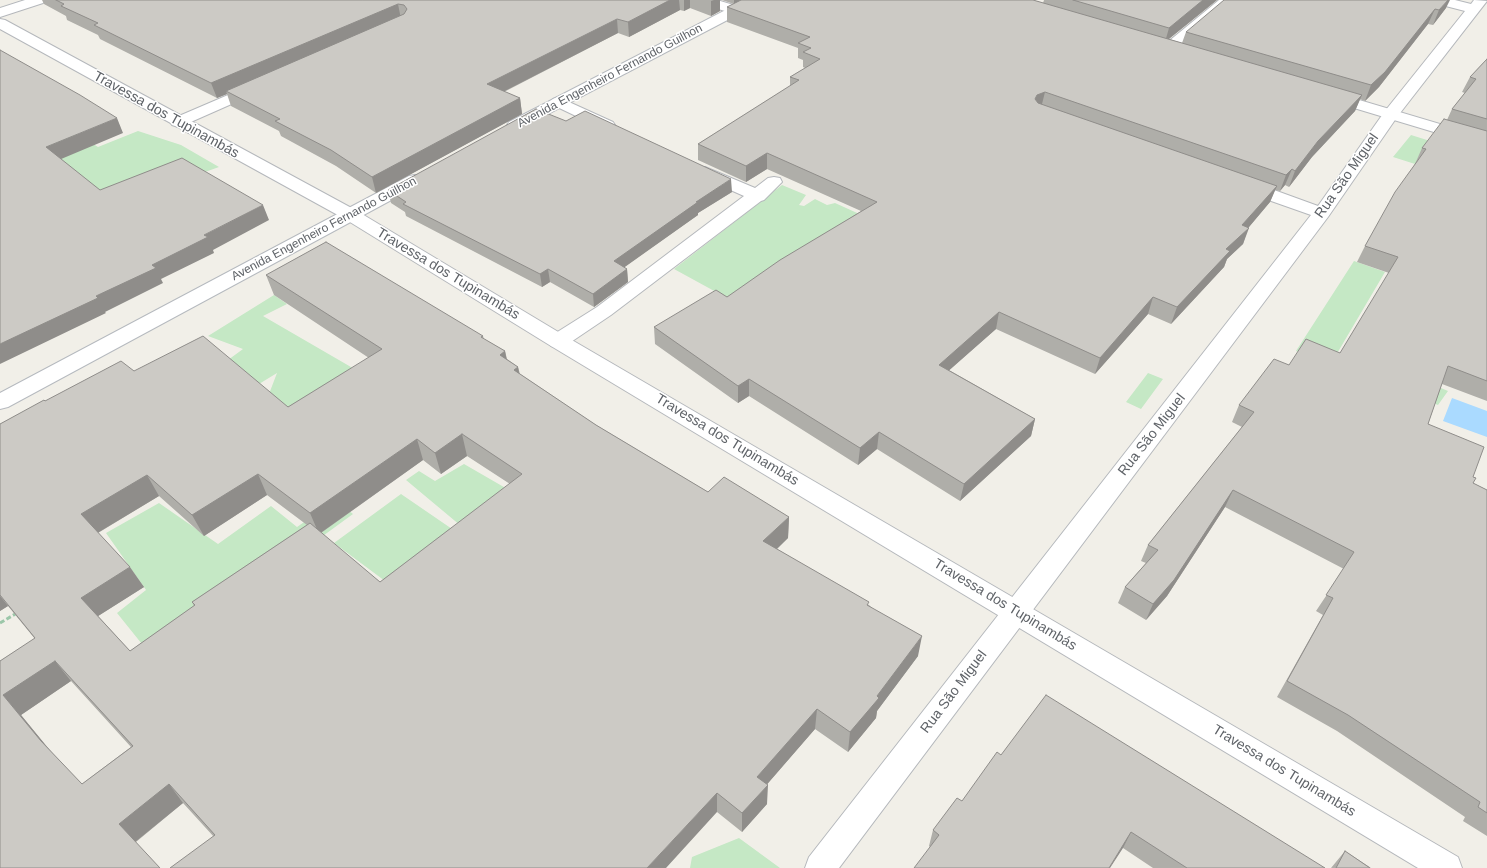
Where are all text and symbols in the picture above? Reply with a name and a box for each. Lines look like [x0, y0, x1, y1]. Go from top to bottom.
street label: Avenida Engenheiro Fernando Guilhon [515, 21, 705, 131]
street label: Travessa dos Tupinambás [90, 68, 242, 162]
street label: Rua São Miguel [1312, 130, 1382, 222]
street label: Avenida Engenheiro Fernando Guilhon [229, 174, 419, 284]
street label: Travessa dos Tupinambás [373, 225, 523, 323]
street label: Travessa dos Tupinambás [652, 391, 802, 489]
street label: Rua São Miguel [1115, 391, 1189, 479]
street label: Travessa dos Tupinambás [930, 556, 1080, 654]
street label: Rua São Miguel [917, 647, 991, 737]
street label: Travessa dos Tupinambás [1209, 722, 1359, 820]

